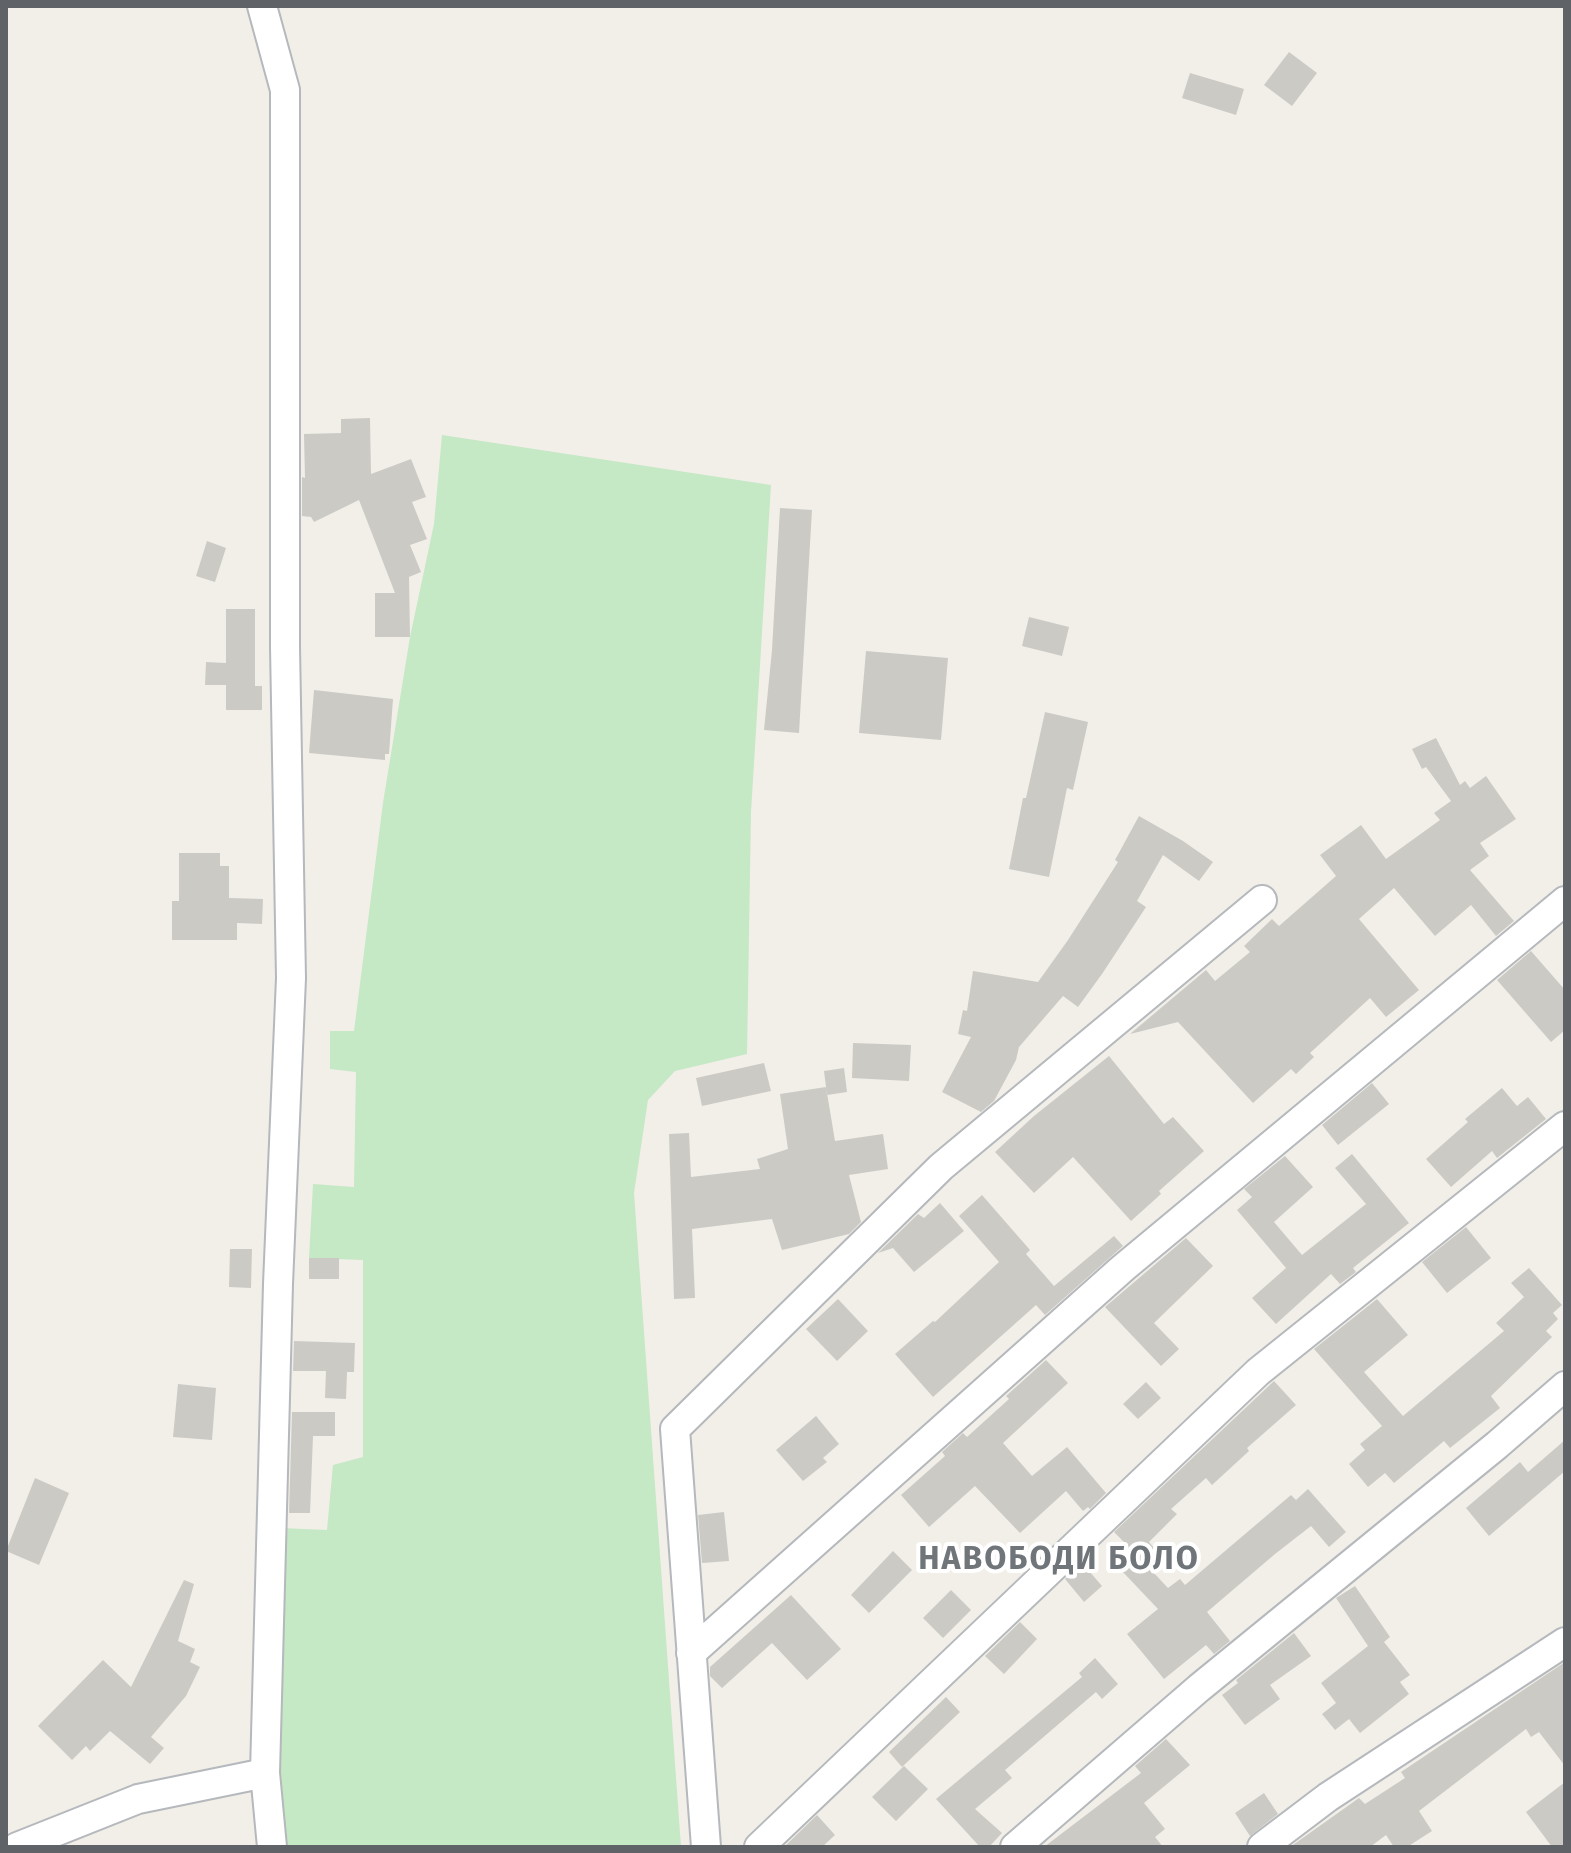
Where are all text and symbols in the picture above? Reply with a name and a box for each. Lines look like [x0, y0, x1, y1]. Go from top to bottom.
district label: НАВОБОДИ БОЛО [918, 1541, 1200, 1579]

